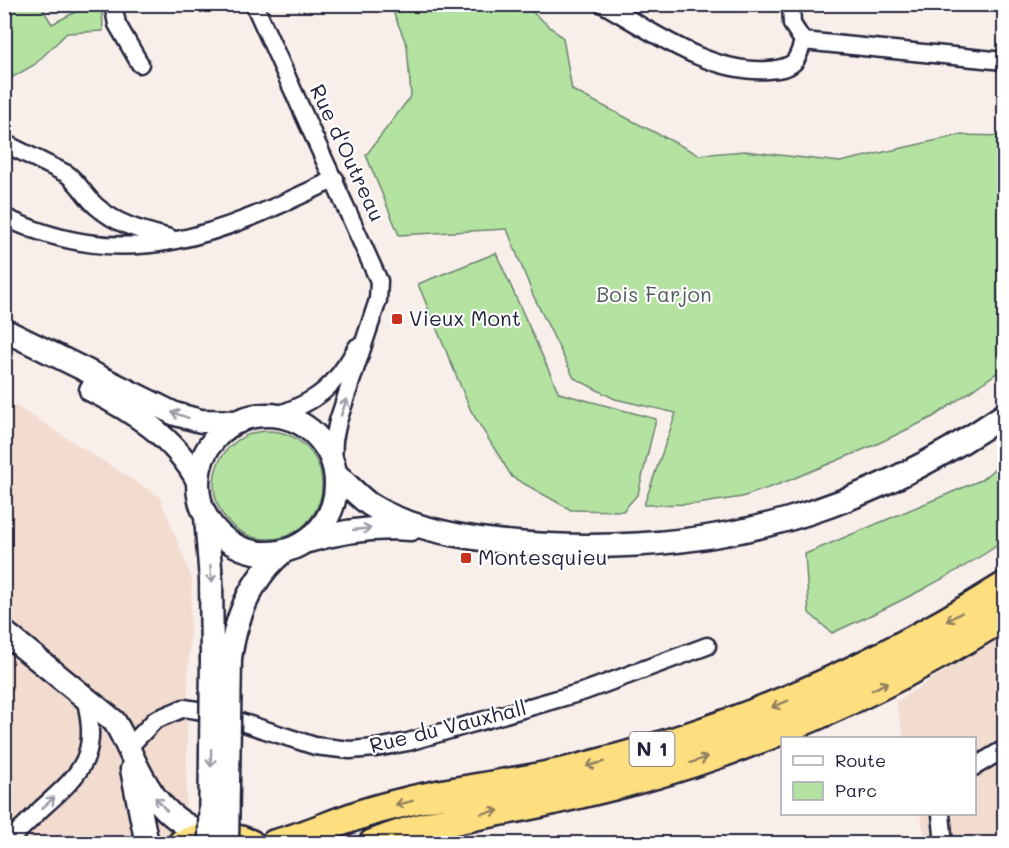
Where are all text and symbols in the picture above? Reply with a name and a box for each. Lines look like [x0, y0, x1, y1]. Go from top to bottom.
street label: Rue d'Outreau [305, 80, 392, 225]
park label: Bois Farjon [596, 280, 712, 307]
place label: Vieux Mont [409, 304, 521, 331]
marker: Vieux Mont [390, 312, 404, 326]
one-way arrow [339, 398, 350, 417]
one-way arrow [171, 409, 190, 420]
one-way arrow [351, 524, 371, 535]
place label: Montesquieu [478, 543, 607, 570]
marker: Montesquieu [459, 551, 473, 565]
one-way arrow [205, 563, 216, 583]
one-way arrow [946, 612, 963, 624]
one-way arrow [870, 679, 888, 691]
street label: Rue du Vauxhall [367, 693, 529, 758]
one-way arrow [771, 699, 790, 710]
road number: N 1 [630, 732, 674, 766]
legend [781, 737, 976, 815]
one-way arrow [205, 747, 217, 767]
text: Route [835, 748, 886, 772]
one-way arrow [690, 754, 709, 765]
one-way arrow [586, 759, 605, 771]
text: Parc [835, 778, 877, 802]
one-way arrow [40, 796, 55, 810]
one-way arrow [154, 797, 168, 812]
one-way arrow [394, 797, 413, 809]
one-way arrow [480, 806, 499, 817]

